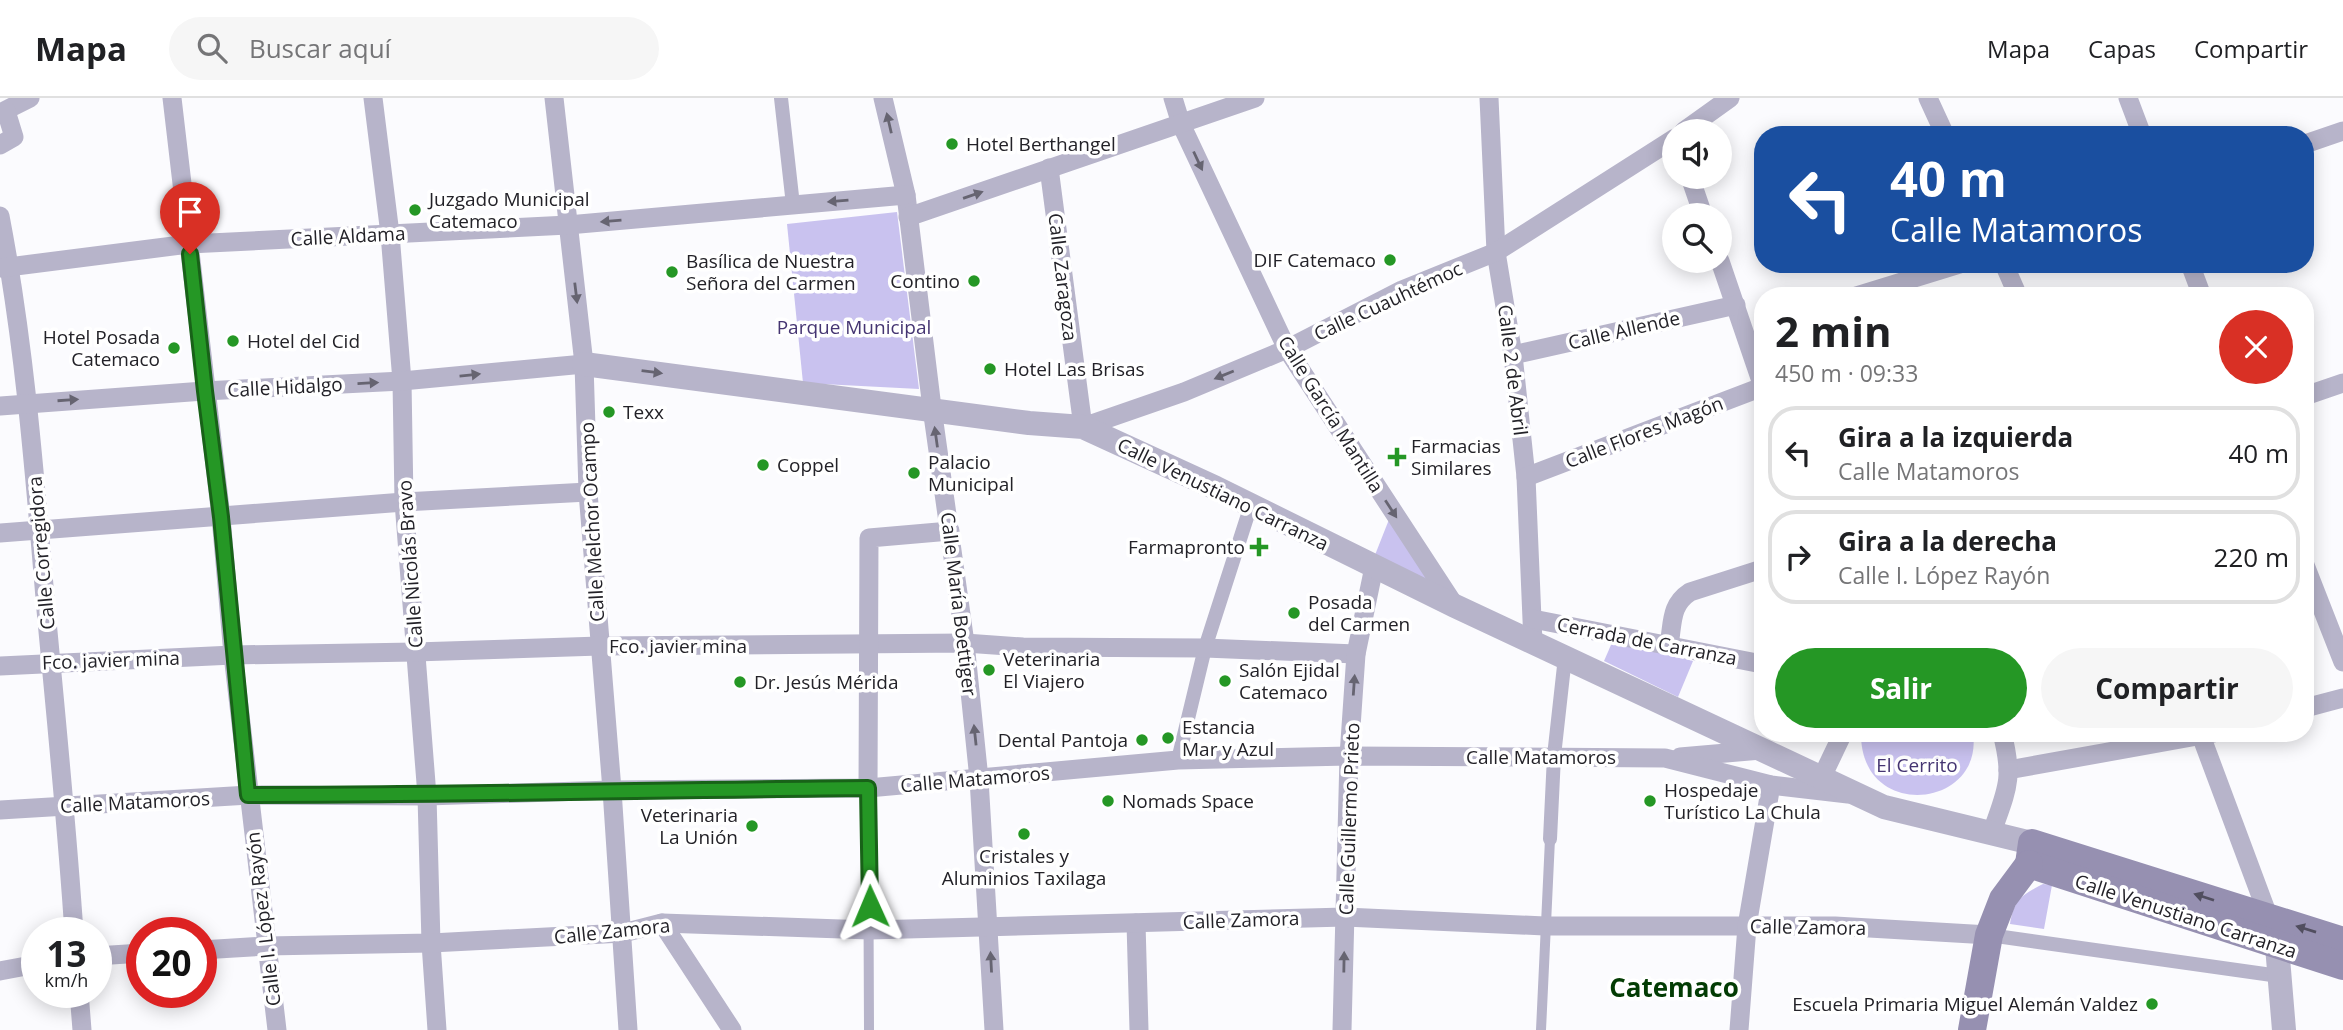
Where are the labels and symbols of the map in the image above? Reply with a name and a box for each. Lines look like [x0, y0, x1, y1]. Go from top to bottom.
one-way arrow [883, 112, 894, 134]
place label: Hotel Berthangel [966, 131, 1116, 157]
marker: Hotel Berthangel [944, 136, 960, 152]
one-way arrow [1193, 151, 1204, 171]
pin [160, 182, 220, 254]
place label: Juzgado Municipal Catemaco [427, 186, 590, 234]
one-way arrow [962, 189, 983, 200]
one-way arrow [826, 196, 848, 207]
marker: Juzgado Municipal Catemaco [407, 202, 423, 218]
street label: Calle Zaragoza [1042, 212, 1084, 342]
one-way arrow [600, 216, 622, 227]
street label: Calle Aldama [290, 220, 406, 252]
place label: DIF Catemaco [1254, 247, 1376, 273]
place label: Basílica de Nuestra Señora del Carmen [686, 248, 856, 296]
marker: DIF Catemaco [1382, 252, 1398, 268]
street label: Calle Cuauhtémoc [1310, 255, 1466, 347]
marker: Basílica de Nuestra Señora del Carmen [664, 264, 680, 280]
place label: Contino [890, 268, 960, 294]
marker: Contino [966, 273, 982, 289]
one-way arrow [570, 282, 581, 304]
street label: Calle 2 de Abril [1492, 303, 1534, 437]
street label: Calle Allende [1566, 305, 1682, 355]
park label: Parque Municipal [777, 314, 931, 340]
place label: Hotel Posada Catemaco [43, 324, 160, 372]
place label: Hotel del Cid [247, 328, 360, 354]
street label: Calle García Mantilla [1272, 331, 1390, 497]
marker: Hotel del Cid [225, 333, 241, 349]
marker: Hotel Posada Catemaco [166, 340, 182, 356]
place label: Hotel Las Brisas [1004, 356, 1145, 382]
marker: Hotel Las Brisas [982, 361, 998, 377]
one-way arrow [641, 367, 663, 378]
one-way arrow [459, 369, 481, 380]
one-way arrow [1214, 370, 1235, 381]
street label: Calle Hidalgo [227, 371, 343, 403]
one-way arrow [358, 378, 380, 389]
street label: Calle Flores Magón [1561, 390, 1727, 474]
one-way arrow [57, 394, 79, 405]
place label: Texx [623, 399, 664, 425]
marker: Texx [601, 404, 617, 420]
street label: Calle Melchor Ocampo [574, 421, 610, 623]
one-way arrow [930, 425, 941, 447]
street label: Calle Venustiano Carranza [1113, 431, 1333, 557]
place label: Farmacias Similares [1411, 433, 1501, 481]
place label: Palacio Municipal [928, 449, 1014, 497]
marker: Farmacias Similares [1389, 449, 1405, 465]
place label: Coppel [777, 452, 839, 478]
marker: Coppel [755, 457, 771, 473]
marker: Palacio Municipal [906, 465, 922, 481]
street label: Calle Corregidora [21, 475, 61, 631]
street label: Calle Nicolás Bravo [391, 479, 429, 649]
one-way arrow [1385, 499, 1398, 519]
street label: Calle María Boettiger [935, 511, 983, 698]
place label: Farmapronto [1128, 534, 1245, 560]
marker: Farmapronto [1251, 539, 1267, 555]
place label: Posada del Carmen [1308, 589, 1410, 637]
marker: Posada del Carmen [1286, 605, 1302, 621]
street label: Cerrada de Carranza [1555, 611, 1739, 671]
street label: Fco. javier mina [609, 633, 747, 659]
street label: Fco. javier mina [42, 645, 180, 675]
place label: Veterinaria El Viajero [1003, 646, 1100, 694]
place label: Salón Ejidal Catemaco [1239, 657, 1340, 705]
marker: Veterinaria El Viajero [981, 662, 997, 678]
place label: Dr. Jesús Mérida [754, 669, 898, 695]
marker: Salón Ejidal Catemaco [1217, 673, 1233, 689]
marker: Dr. Jesús Mérida [732, 674, 748, 690]
one-way arrow [1349, 674, 1360, 696]
place label: Estancia Mar y Azul [1182, 714, 1274, 762]
street label: Calle Guillermo Prieto [1333, 722, 1365, 916]
one-way arrow [969, 724, 980, 746]
place label: Dental Pantoja [998, 727, 1128, 753]
marker: Estancia Mar y Azul [1160, 730, 1176, 746]
marker: Dental Pantoja [1134, 732, 1150, 748]
street label: Calle Matamoros [1466, 744, 1616, 770]
park label: El Cerrito [1876, 752, 1958, 778]
street label: Calle Matamoros [899, 760, 1051, 798]
place label: Hospedaje Turístico La Chula [1664, 777, 1821, 825]
street label: Calle Matamoros [59, 785, 211, 819]
place label: Nomads Space [1122, 788, 1254, 814]
marker: Nomads Space [1100, 793, 1116, 809]
marker: Hospedaje Turístico La Chula [1642, 793, 1658, 809]
place label: Veterinaria La Unión [641, 802, 738, 850]
marker: Veterinaria La Unión [744, 818, 760, 834]
marker: Cristales y Aluminios Taxilaga [1016, 826, 1032, 842]
street label: Calle I. López Rayón [239, 830, 287, 1008]
place label: Cristales y Aluminios Taxilaga [942, 843, 1106, 891]
street label: Calle Venustiano Carranza [2072, 868, 2300, 964]
position arrow [833, 869, 907, 943]
one-way arrow [2193, 892, 2214, 902]
street label: Calle Zamora [1182, 905, 1300, 935]
street label: Calle Zamora [553, 912, 671, 950]
street label: Calle Zamora [1750, 913, 1866, 941]
speed limit sign: 20 [126, 917, 217, 1008]
one-way arrow [2295, 924, 2316, 934]
one-way arrow [986, 951, 997, 973]
one-way arrow [1338, 951, 1350, 973]
district label: Catemaco [1609, 969, 1739, 1005]
place label: Escuela Primaria Miguel Alemán Valdez [1792, 991, 2138, 1017]
marker: Escuela Primaria Miguel Alemán Valdez [2144, 996, 2160, 1012]

